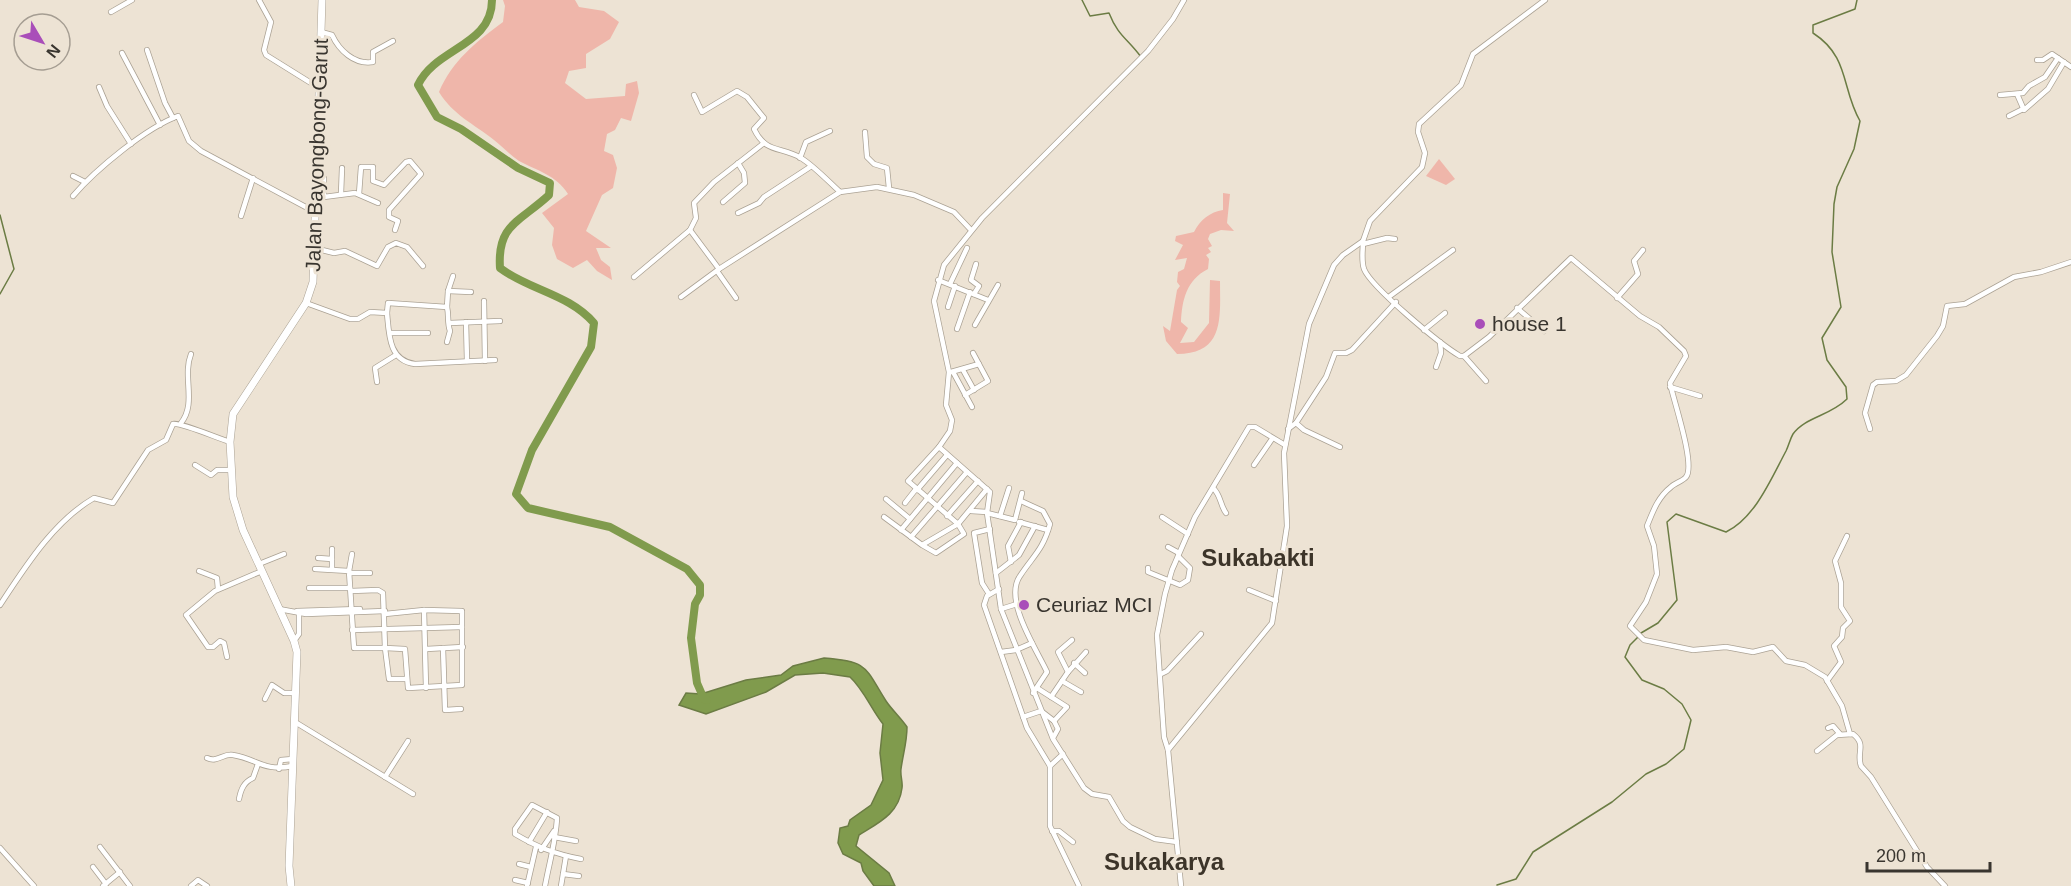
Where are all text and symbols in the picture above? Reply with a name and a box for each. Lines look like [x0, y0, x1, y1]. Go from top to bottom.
north arrow [12, 12, 72, 72]
street label: Jalan Bayongbong-Garut [301, 38, 332, 272]
text: N [43, 41, 64, 61]
place label: house 1 [1492, 312, 1567, 335]
marker: house 1 [1473, 317, 1487, 331]
district label: Sukabakti [1201, 544, 1315, 571]
place label: Ceuriaz MCI [1036, 593, 1153, 616]
marker: Ceuriaz MCI [1017, 598, 1031, 612]
scale bar [1867, 835, 1990, 873]
text: 200 m [1876, 846, 1926, 866]
district label: Sukakarya [1104, 848, 1225, 875]

